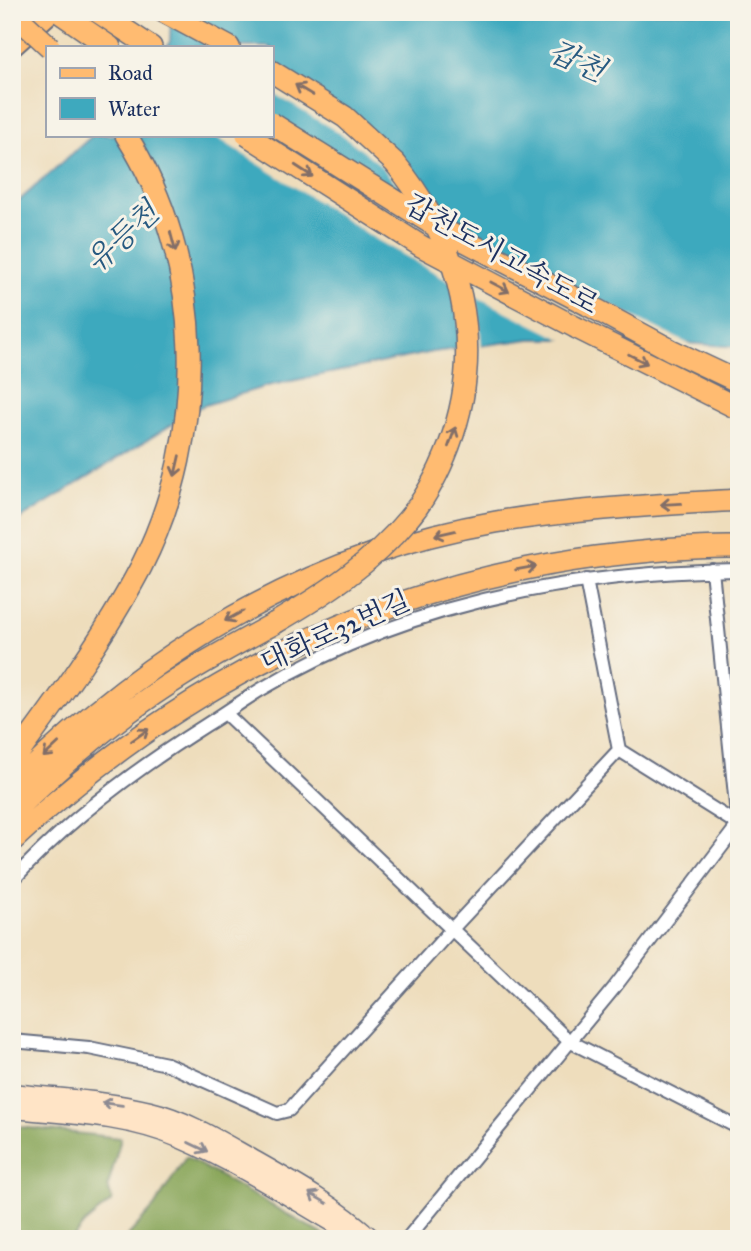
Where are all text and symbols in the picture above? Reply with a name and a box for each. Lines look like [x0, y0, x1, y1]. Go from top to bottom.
water label: 갑천 [543, 33, 613, 90]
legend [46, 46, 273, 136]
text: Road [108, 60, 153, 86]
one-way arrow [294, 83, 314, 97]
text: Water [108, 96, 160, 122]
one-way arrow [294, 165, 314, 179]
street label: 갑천도시고속도로 [399, 186, 605, 322]
water label: 유등천 [78, 193, 168, 280]
one-way arrow [167, 230, 180, 252]
one-way arrow [489, 281, 510, 295]
one-way arrow [627, 352, 648, 366]
one-way arrow [447, 426, 460, 448]
one-way arrow [170, 455, 183, 477]
one-way arrow [660, 498, 682, 511]
one-way arrow [434, 527, 457, 541]
one-way arrow [514, 561, 537, 575]
street label: 대화로32번길 [255, 582, 415, 680]
one-way arrow [224, 610, 245, 623]
one-way arrow [130, 728, 149, 742]
one-way arrow [42, 742, 60, 758]
one-way arrow [101, 1098, 124, 1111]
one-way arrow [187, 1141, 208, 1154]
one-way arrow [308, 1190, 328, 1204]

